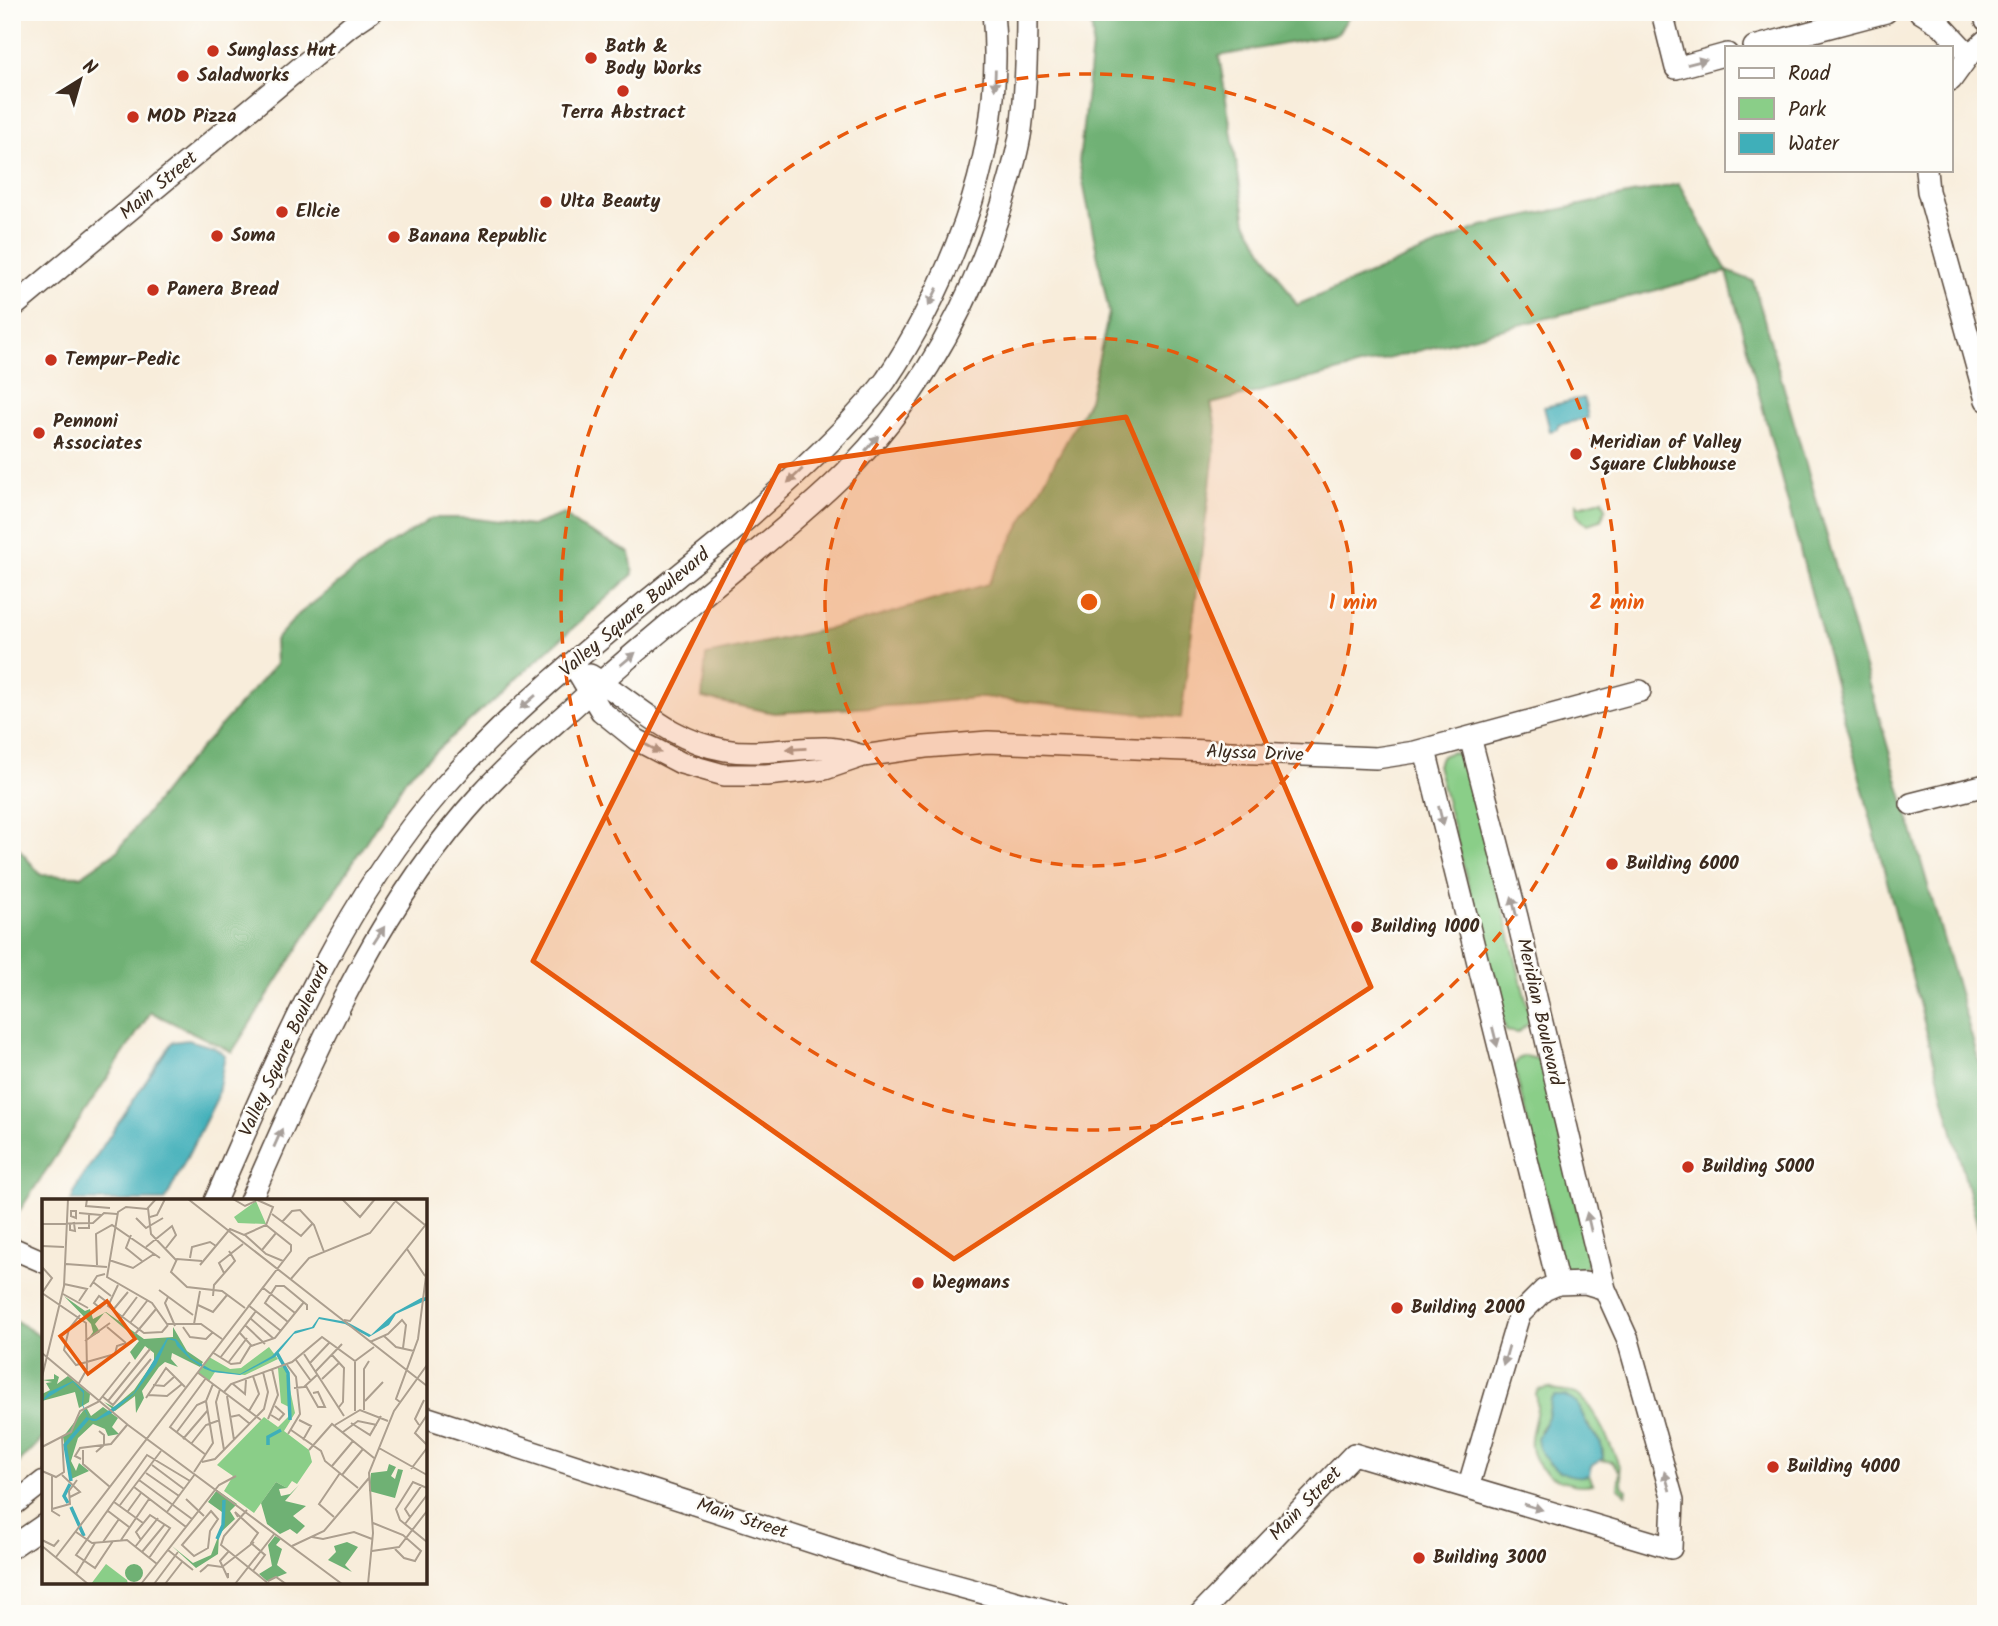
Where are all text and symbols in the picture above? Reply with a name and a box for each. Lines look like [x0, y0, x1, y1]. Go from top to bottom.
place label: Bath & Body Works [605, 32, 702, 84]
place label: Sunglass Hut [227, 36, 337, 66]
marker: Sunglass Hut [205, 43, 221, 59]
north arrow [46, 46, 116, 116]
legend [1725, 46, 1952, 172]
marker: Bath & Body Works [583, 50, 599, 66]
text: N [75, 52, 103, 84]
one-way arrow [1686, 56, 1708, 67]
text: Road [1788, 58, 1831, 91]
place label: Saladworks [197, 61, 290, 91]
marker: Saladworks [175, 68, 191, 84]
one-way arrow [990, 70, 1001, 92]
marker: Terra Abstract [615, 83, 631, 99]
text: Park [1788, 94, 1826, 127]
place label: Terra Abstract [561, 98, 686, 128]
place label: MOD Pizza [147, 102, 237, 132]
marker: MOD Pizza [125, 109, 141, 125]
text: Water [1788, 128, 1840, 161]
street label: Main Street [113, 144, 205, 228]
place label: Ulta Beauty [560, 187, 661, 217]
marker: Ulta Beauty [538, 194, 554, 210]
place label: Ellcie [296, 197, 340, 227]
marker: Ellcie [274, 204, 290, 220]
place label: Soma [231, 221, 276, 251]
place label: Banana Republic [408, 222, 548, 252]
marker: Soma [209, 228, 225, 244]
marker: Banana Republic [386, 229, 402, 245]
place label: Panera Bread [167, 275, 279, 305]
marker: Panera Bread [145, 282, 161, 298]
one-way arrow [927, 287, 938, 307]
place label: Tempur-Pedic [65, 345, 181, 375]
marker: Tempur-Pedic [43, 352, 59, 368]
place label: Pennoni Associates [53, 407, 142, 459]
marker: Pennoni Associates [31, 425, 47, 441]
place label: Meridian of Valley Square Clubhouse [1590, 428, 1742, 480]
one-way arrow [864, 434, 880, 452]
marker: Meridian of Valley Square Clubhouse [1568, 446, 1584, 462]
one-way arrow [787, 467, 804, 483]
street label: Valley Square Boulevard [553, 541, 717, 685]
text: 1 min [1329, 587, 1377, 620]
text: 2 min [1590, 587, 1644, 620]
centre of rings [1077, 590, 1101, 614]
one-way arrow [620, 652, 637, 667]
one-way arrow [519, 694, 537, 710]
street label: Alyssa Drive [1206, 737, 1305, 771]
one-way arrow [642, 742, 661, 754]
one-way arrow [785, 744, 807, 755]
one-way arrow [1436, 805, 1447, 827]
place label: Building 6000 [1626, 849, 1739, 879]
marker: Building 6000 [1604, 856, 1620, 872]
one-way arrow [1508, 894, 1519, 916]
place label: Building 1000 [1371, 912, 1479, 942]
marker: Building 1000 [1349, 919, 1365, 935]
one-way arrow [372, 925, 385, 945]
street label: Meridian Boulevard [1507, 935, 1571, 1089]
street label: Valley Square Boulevard [232, 958, 339, 1142]
one-way arrow [1490, 1026, 1501, 1048]
one-way arrow [273, 1128, 284, 1149]
place label: Building 5000 [1702, 1152, 1814, 1182]
marker: Building 5000 [1680, 1159, 1696, 1175]
inset map [42, 1199, 427, 1584]
one-way arrow [1584, 1211, 1595, 1233]
place label: Wegmans [932, 1268, 1010, 1298]
marker: Wegmans [910, 1275, 926, 1291]
place label: Building 2000 [1411, 1293, 1525, 1323]
marker: Building 2000 [1389, 1300, 1405, 1316]
one-way arrow [1500, 1345, 1511, 1367]
place label: Building 4000 [1787, 1452, 1900, 1482]
street label: Main Street [1262, 1459, 1350, 1548]
marker: Building 4000 [1765, 1459, 1781, 1475]
one-way arrow [1662, 1470, 1672, 1491]
street label: Main Street [692, 1490, 792, 1548]
one-way arrow [1523, 1503, 1544, 1513]
place label: Building 3000 [1433, 1543, 1546, 1573]
marker: Building 3000 [1411, 1550, 1427, 1566]

